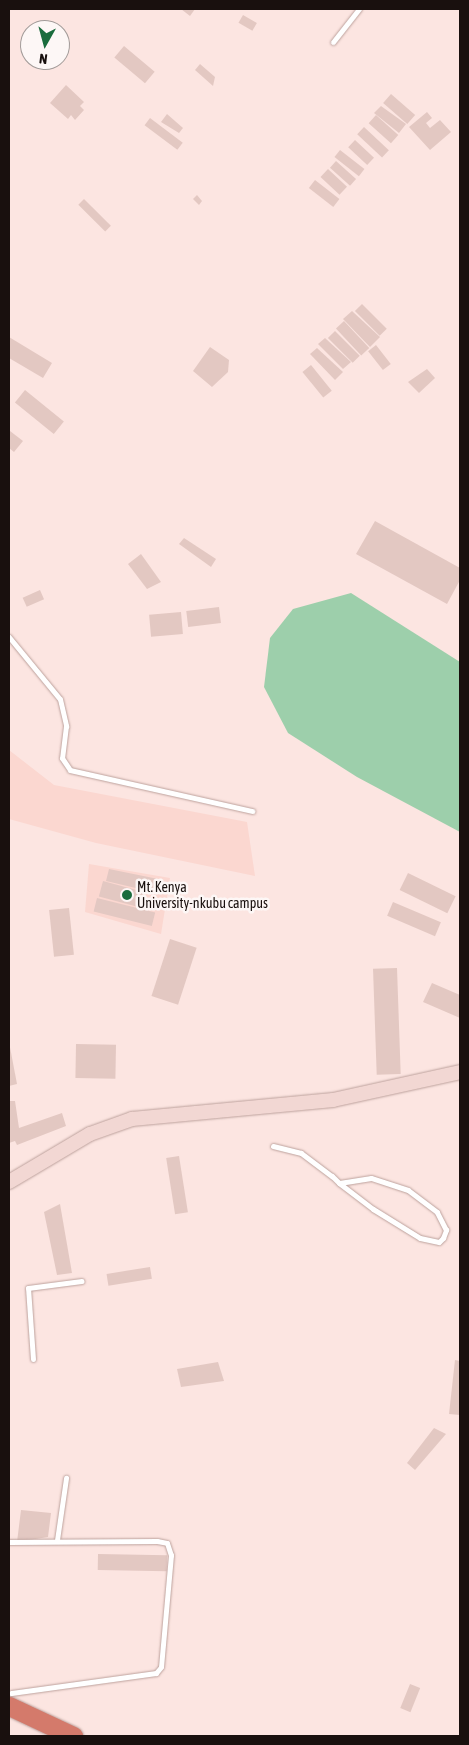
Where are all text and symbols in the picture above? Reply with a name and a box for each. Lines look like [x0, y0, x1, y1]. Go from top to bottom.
north arrow [20, 20, 70, 70]
text: N [38, 50, 48, 67]
place label: Mt. Kenya University-nkubu campus [137, 879, 268, 912]
marker: Mt. Kenya University-nkubu campus [121, 889, 133, 901]

